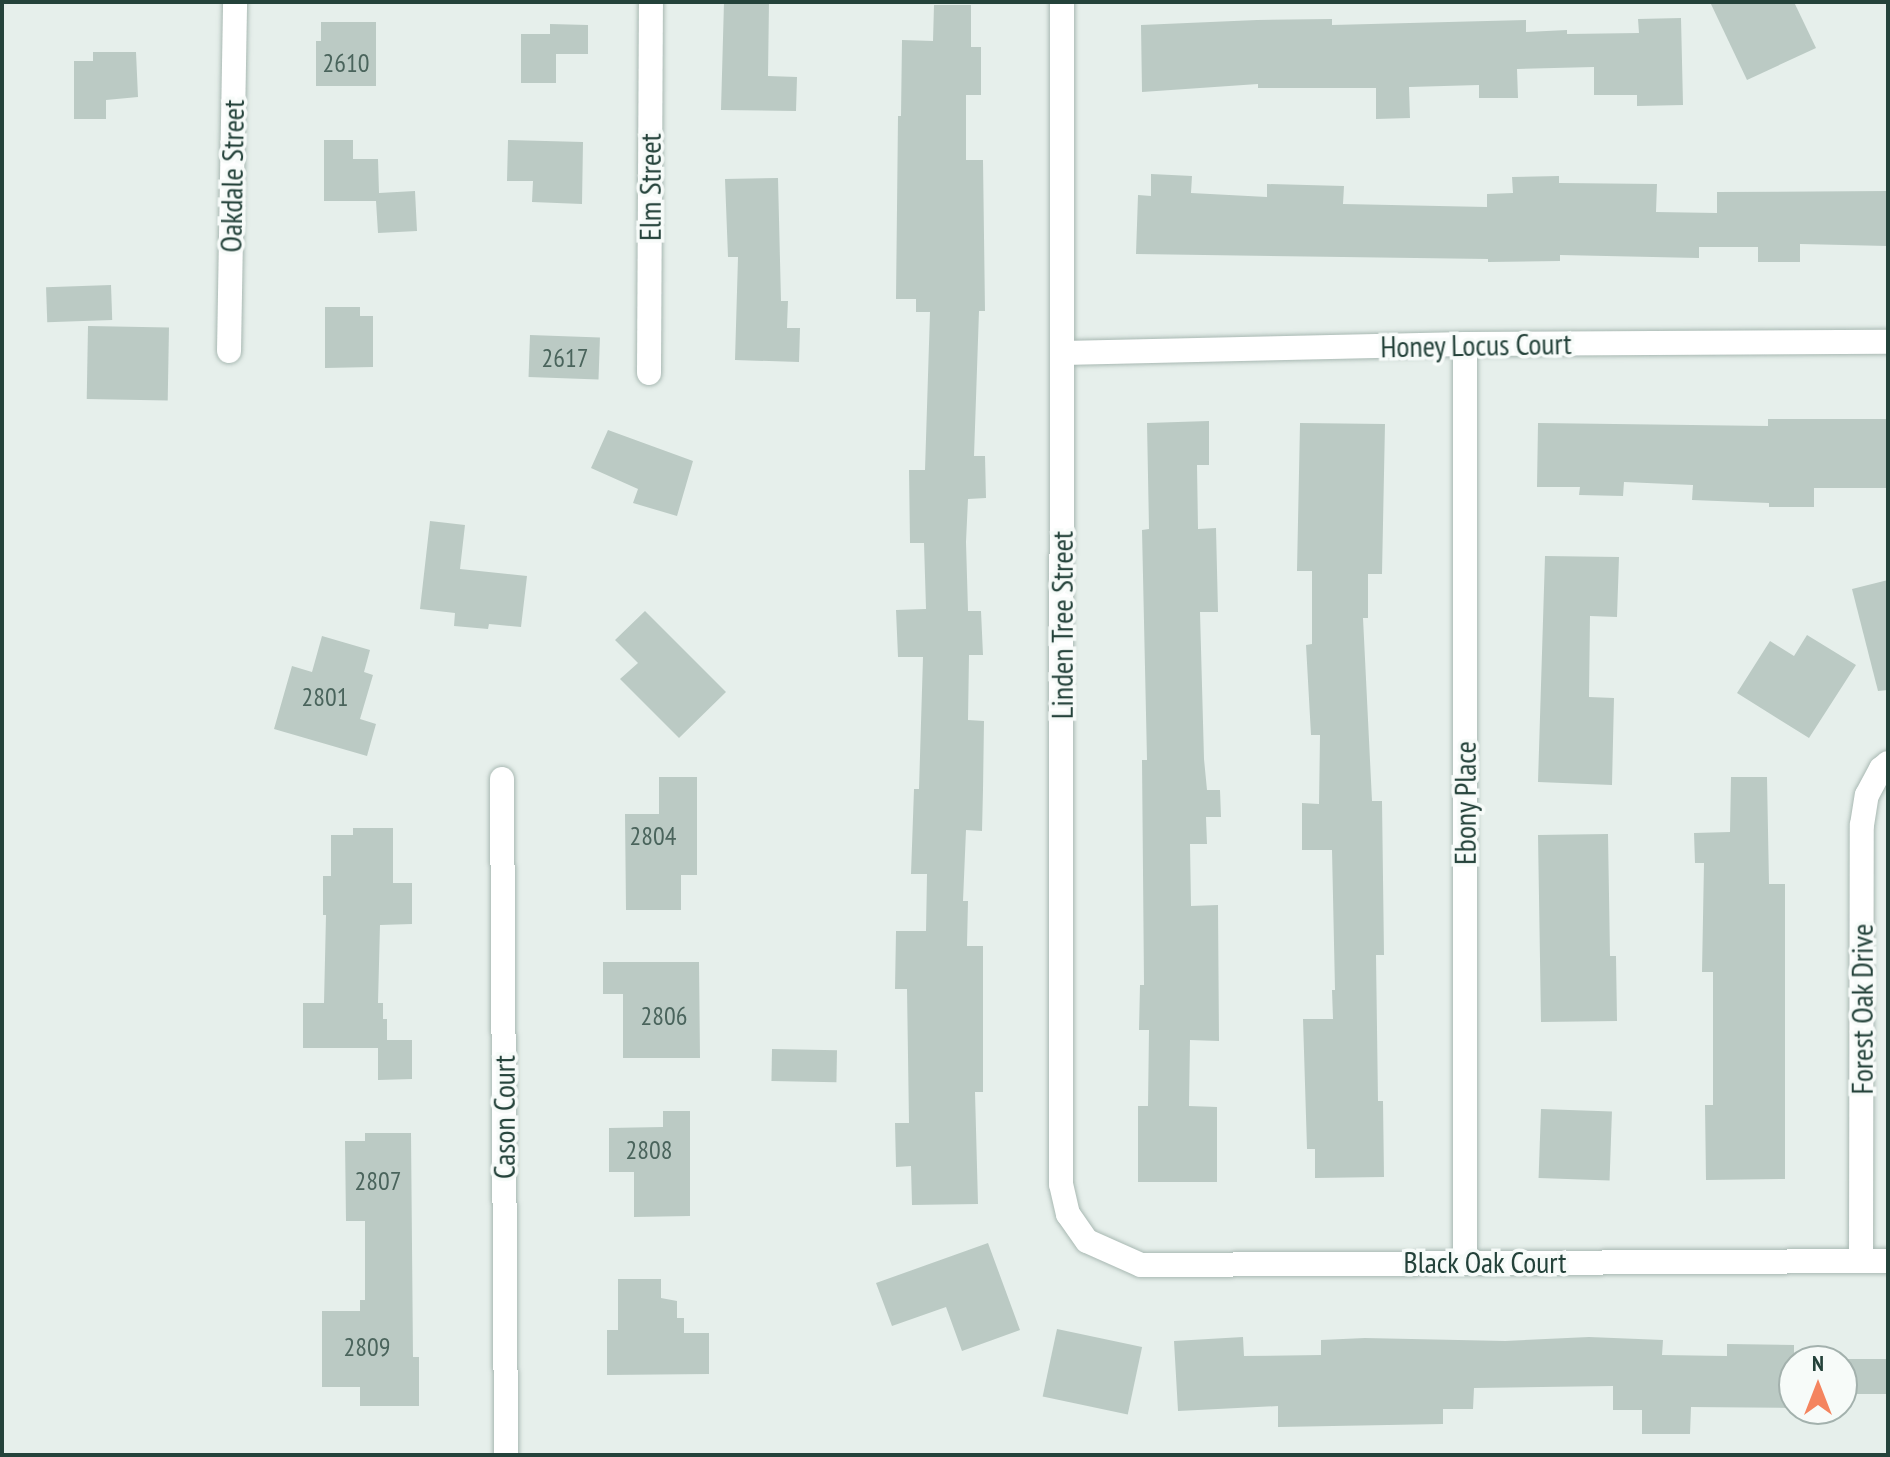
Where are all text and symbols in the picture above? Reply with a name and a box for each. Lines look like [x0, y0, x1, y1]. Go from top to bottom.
house number: 2610 [323, 47, 369, 79]
street label: Oakdale Street [213, 99, 251, 253]
street label: Elm Street [632, 133, 668, 241]
street label: Honey Locus Court [1380, 325, 1572, 365]
house number: 2617 [542, 342, 588, 374]
street label: Linden Tree Street [1044, 530, 1080, 720]
house number: 2801 [302, 681, 348, 713]
street label: Ebony Place [1447, 741, 1483, 865]
house number: 2804 [630, 820, 676, 852]
street label: Forest Oak Drive [1844, 923, 1880, 1095]
house number: 2806 [641, 1000, 687, 1032]
street label: Cason Court [486, 1055, 522, 1179]
house number: 2808 [626, 1134, 672, 1166]
house number: 2807 [355, 1165, 401, 1197]
street label: Black Oak Court [1403, 1244, 1567, 1280]
house number: 2809 [344, 1331, 390, 1363]
north arrow [1778, 1345, 1858, 1425]
text: N [1812, 1349, 1824, 1377]

